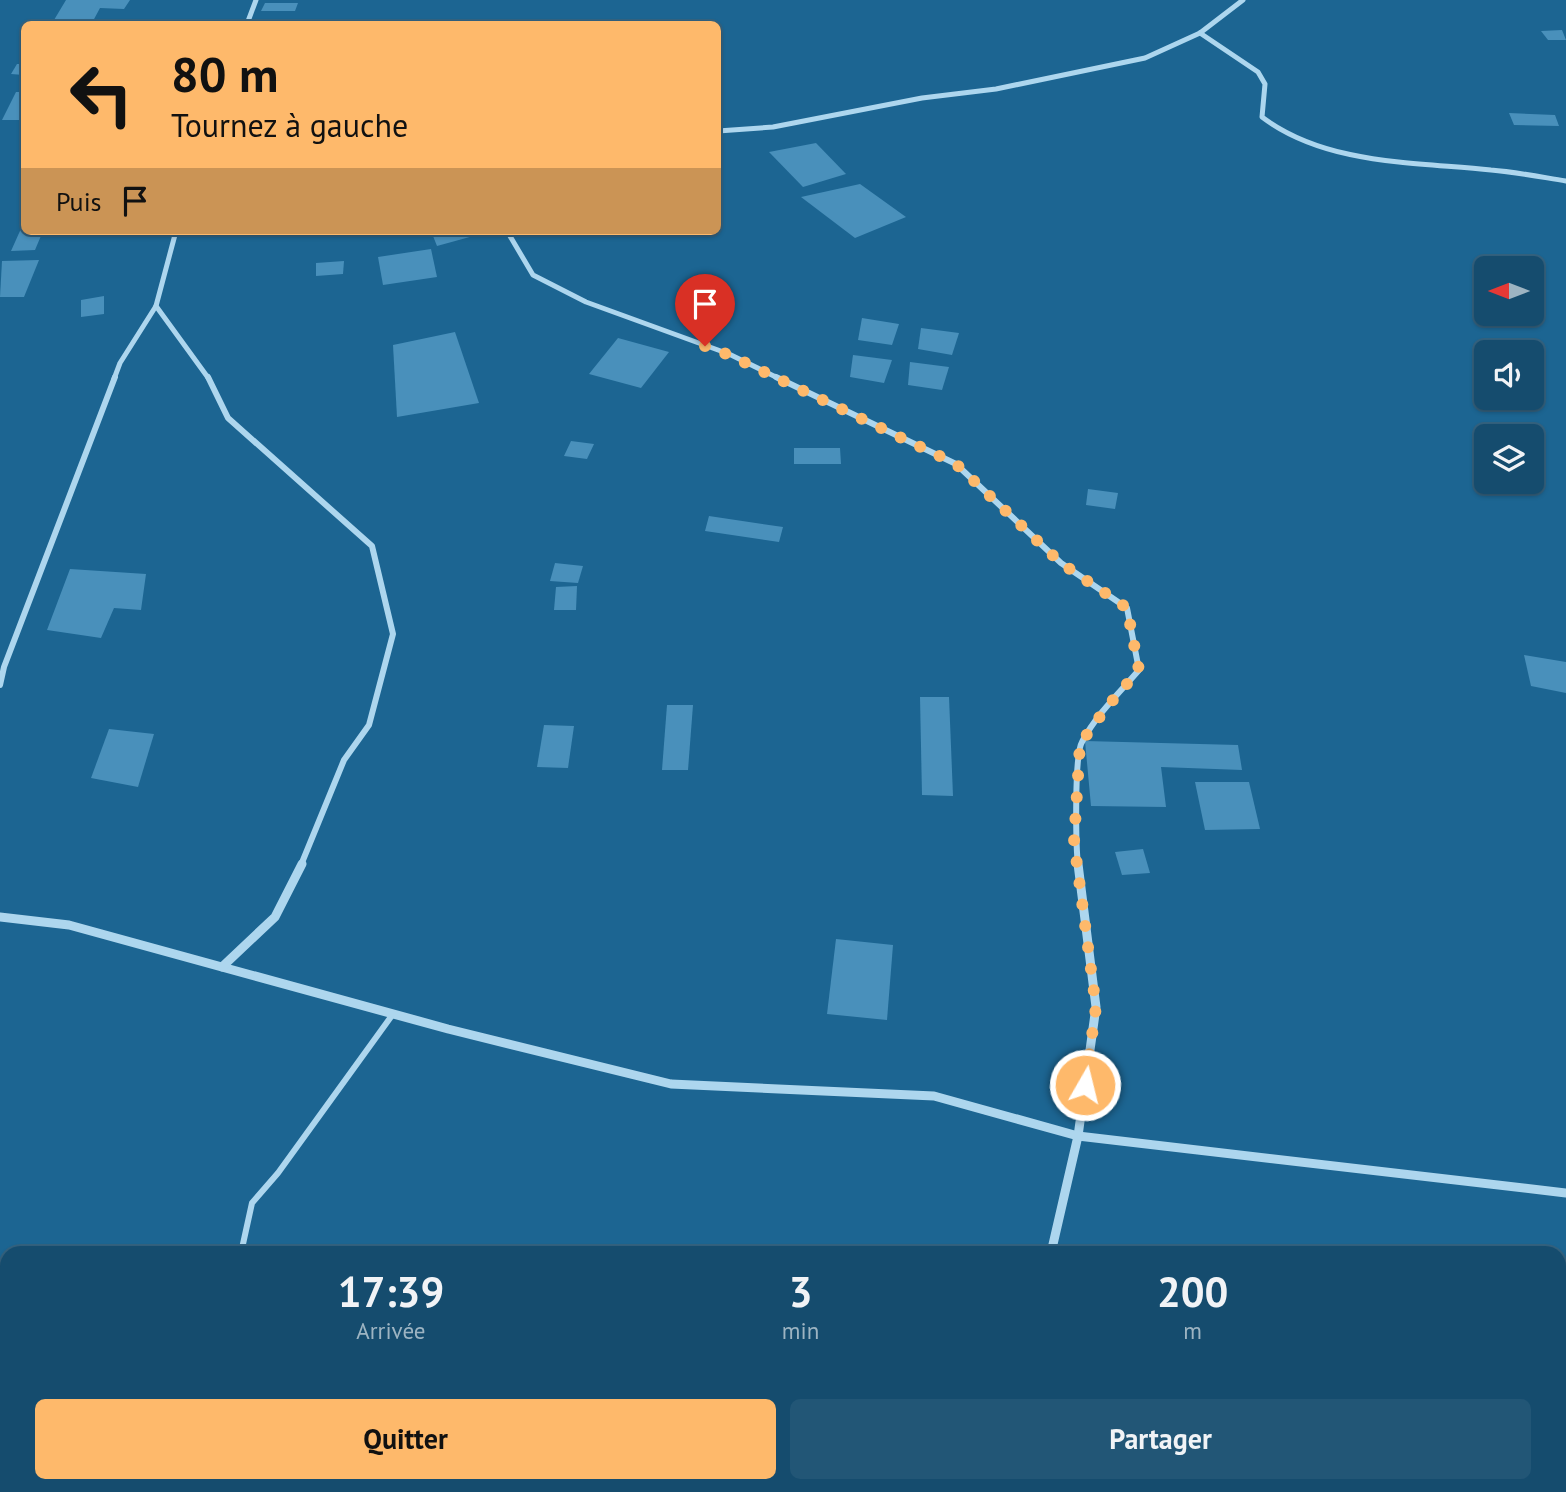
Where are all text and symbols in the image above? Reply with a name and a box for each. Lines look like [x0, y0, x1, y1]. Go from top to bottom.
text: 80 m [171, 42, 278, 106]
icon: left [56, 49, 147, 140]
text: Tournez à gauche [171, 104, 408, 146]
icon: arrive [116, 182, 154, 220]
text: Puis [56, 185, 102, 218]
north arrow [1474, 256, 1544, 326]
map controls [1474, 256, 1544, 494]
pin [675, 274, 735, 346]
icon: arrive [686, 285, 724, 323]
button: sound [1474, 340, 1544, 410]
button: layers [1474, 424, 1544, 494]
position arrow [1048, 1048, 1122, 1122]
text: 17:39 [338, 1264, 444, 1319]
text: 3 [789, 1264, 812, 1319]
text: 200 [1157, 1264, 1228, 1319]
text: Arrivée [356, 1316, 426, 1345]
text: min [782, 1316, 819, 1345]
text: m [1183, 1316, 1202, 1345]
button: Quitter [35, 1399, 776, 1479]
button: Partager [790, 1399, 1531, 1479]

